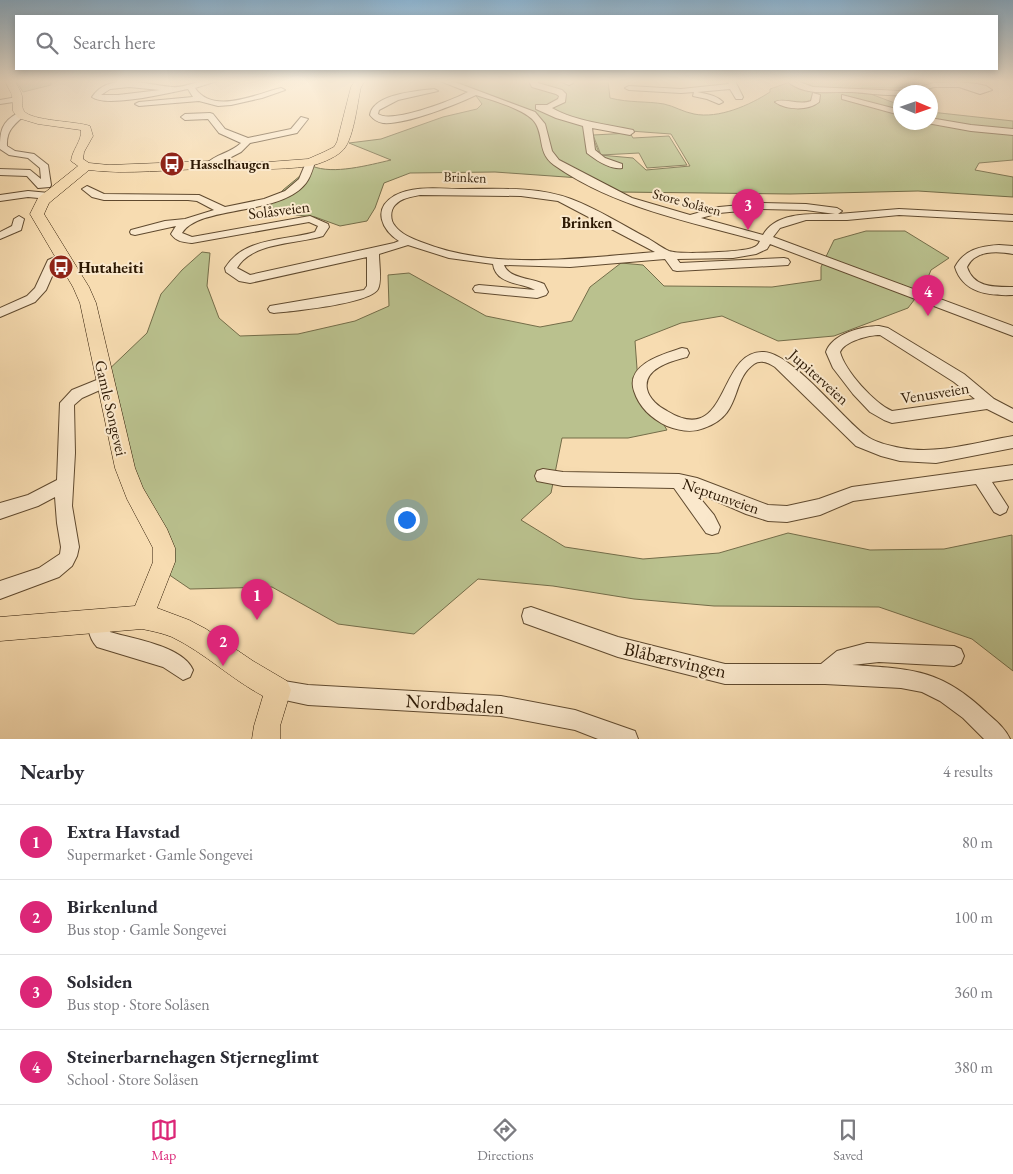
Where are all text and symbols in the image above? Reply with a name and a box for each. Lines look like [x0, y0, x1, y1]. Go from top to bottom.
search box [15, 15, 998, 70]
icon: search [33, 29, 61, 57]
text: Search here [73, 30, 155, 55]
north arrow [893, 85, 938, 130]
bus stop icon: Hasselhaugen [159, 151, 185, 177]
place label: Hasselhaugen [190, 155, 270, 173]
street label: Brinken [443, 167, 487, 187]
street label: Store Solåsen [651, 184, 724, 220]
pin: 3 [732, 189, 764, 230]
street label: Solåsveien [247, 196, 312, 224]
district label: Brinken [561, 213, 613, 232]
bus stop icon: Hutaheiti [48, 254, 74, 280]
place label: Hutaheiti [78, 257, 144, 278]
pin: 4 [912, 275, 944, 316]
street label: Jupiterveien [783, 343, 854, 410]
street label: Gamle Songevei [90, 358, 132, 458]
street label: Venusveien [899, 377, 971, 409]
street label: Neptunveien [680, 473, 763, 519]
your location [394, 507, 420, 533]
pin: 1 [241, 579, 273, 620]
pin: 2 [207, 625, 239, 666]
street label: Blåbærsvingen [621, 636, 729, 684]
street label: Nordbødalen [405, 688, 505, 720]
text: Nearby [20, 758, 84, 785]
text: 4 results [943, 761, 993, 782]
text: Extra Havstad [67, 819, 180, 844]
text: 1 [32, 832, 40, 853]
text: 80 m [962, 832, 993, 853]
text: Supermarket · Gamle Songevei [67, 844, 253, 865]
text: Birkenlund [67, 894, 158, 919]
text: 2 [32, 907, 40, 928]
text: 100 m [954, 907, 993, 928]
text: Bus stop · Gamle Songevei [67, 919, 227, 940]
text: Solsiden [67, 969, 133, 994]
text: 3 [32, 982, 40, 1003]
text: 360 m [954, 982, 993, 1003]
text: Bus stop · Store Solåsen [67, 994, 210, 1015]
text: Steinerbarnehagen Stjerneglimt [67, 1044, 319, 1069]
text: 4 [32, 1057, 40, 1078]
text: 380 m [954, 1057, 993, 1078]
text: School · Store Solåsen [67, 1069, 199, 1090]
tab: Map [150, 1116, 178, 1164]
tab: Directions [477, 1116, 534, 1164]
tab: Saved [833, 1116, 863, 1164]

